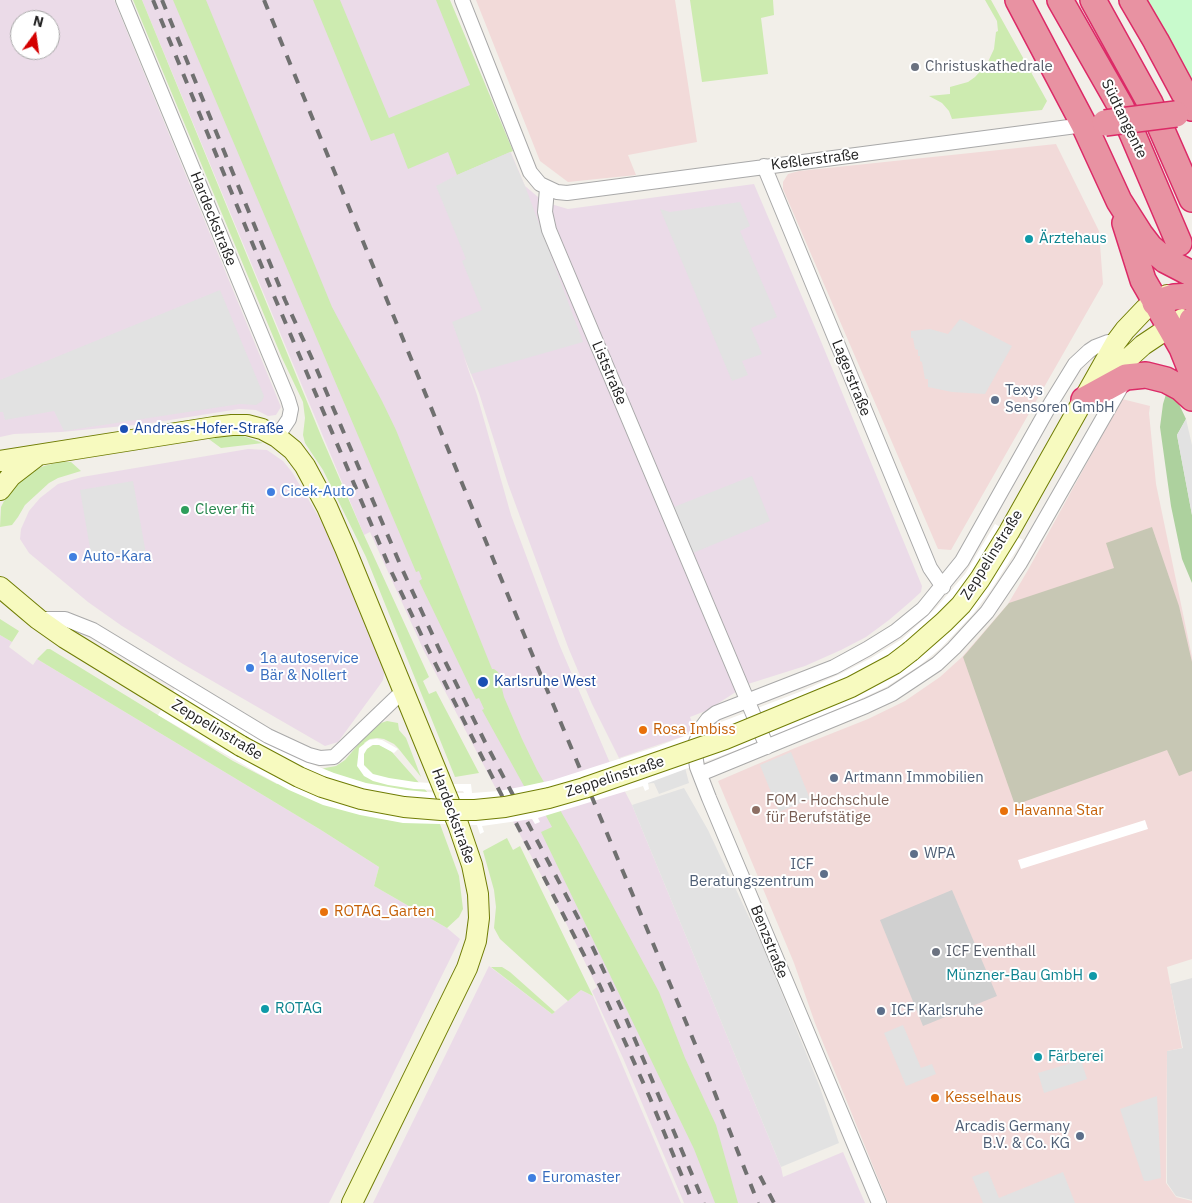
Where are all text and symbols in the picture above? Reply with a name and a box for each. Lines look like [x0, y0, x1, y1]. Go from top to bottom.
north arrow [10, 10, 60, 60]
text: N [31, 11, 45, 31]
place label: Christuskathedrale [925, 58, 1053, 76]
marker: Christuskathedrale [909, 61, 921, 73]
street label: Südtangente [1097, 77, 1151, 161]
street label: Keßlerstraße [770, 146, 860, 174]
street label: Hardeckstraße [186, 169, 240, 269]
place label: Ärztehaus [1039, 230, 1107, 248]
marker: Ärztehaus [1023, 233, 1035, 245]
street label: Lagerstraße [828, 337, 874, 419]
street label: Liststraße [588, 338, 630, 408]
place label: Texys Sensoren GmbH [1005, 382, 1115, 417]
marker: Texys Sensoren GmbH [989, 394, 1001, 406]
place label: Andreas-Hofer-Straße [134, 420, 284, 438]
marker: Andreas-Hofer-Straße [118, 423, 130, 435]
place label: Cicek-Auto [281, 483, 354, 501]
marker: Cicek-Auto [265, 486, 277, 498]
place label: Clever fit [195, 501, 255, 519]
marker: Clever fit [179, 504, 191, 516]
street label: Zeppelinstraße [957, 507, 1027, 603]
place label: Auto-Kara [83, 548, 152, 566]
marker: Auto-Kara [67, 551, 79, 563]
place label: 1a autoservice Bär & Nollert [260, 650, 359, 685]
marker: 1a autoservice Bär & Nollert [244, 662, 256, 674]
place label: Karlsruhe West [494, 673, 596, 691]
marker: Karlsruhe West [476, 675, 490, 689]
street label: Zeppelinstraße [168, 696, 266, 764]
place label: Rosa Imbiss [653, 721, 736, 739]
marker: Rosa Imbiss [637, 724, 649, 736]
street label: Zeppelinstraße [563, 753, 667, 801]
street label: Hardeckstraße [427, 766, 479, 866]
place label: Artmann Immobilien [844, 769, 984, 787]
marker: Artmann Immobilien [828, 772, 840, 784]
place label: FOM - Hochschule für Berufstätige [766, 792, 889, 827]
place label: Havanna Star [1014, 802, 1104, 820]
marker: FOM - Hochschule für Berufstätige [750, 804, 762, 816]
marker: Havanna Star [998, 805, 1010, 817]
place label: WPA [924, 845, 955, 863]
marker: WPA [908, 848, 920, 860]
place label: ICF Beratungszentrum [689, 856, 814, 891]
marker: ICF Beratungszentrum [818, 868, 830, 880]
place label: ROTAG_Garten [334, 903, 434, 921]
street label: Benzstraße [746, 903, 792, 981]
marker: ROTAG_Garten [318, 906, 330, 918]
place label: ICF Eventhall [946, 943, 1036, 961]
marker: ICF Eventhall [930, 946, 942, 958]
place label: Münzner-Bau GmbH [946, 967, 1083, 985]
marker: Münzner-Bau GmbH [1087, 970, 1099, 982]
place label: ROTAG [275, 1000, 322, 1018]
place label: ICF Karlsruhe [891, 1002, 983, 1020]
marker: ROTAG [259, 1003, 271, 1015]
marker: ICF Karlsruhe [875, 1005, 887, 1017]
place label: Färberei [1048, 1048, 1104, 1066]
marker: Färberei [1032, 1051, 1044, 1063]
place label: Kesselhaus [945, 1089, 1022, 1107]
marker: Kesselhaus [929, 1092, 941, 1104]
place label: Arcadis Germany B.V. & Co. KG [955, 1118, 1070, 1153]
marker: Arcadis Germany B.V. & Co. KG [1074, 1130, 1086, 1142]
place label: Euromaster [542, 1169, 620, 1187]
marker: Euromaster [526, 1172, 538, 1184]

